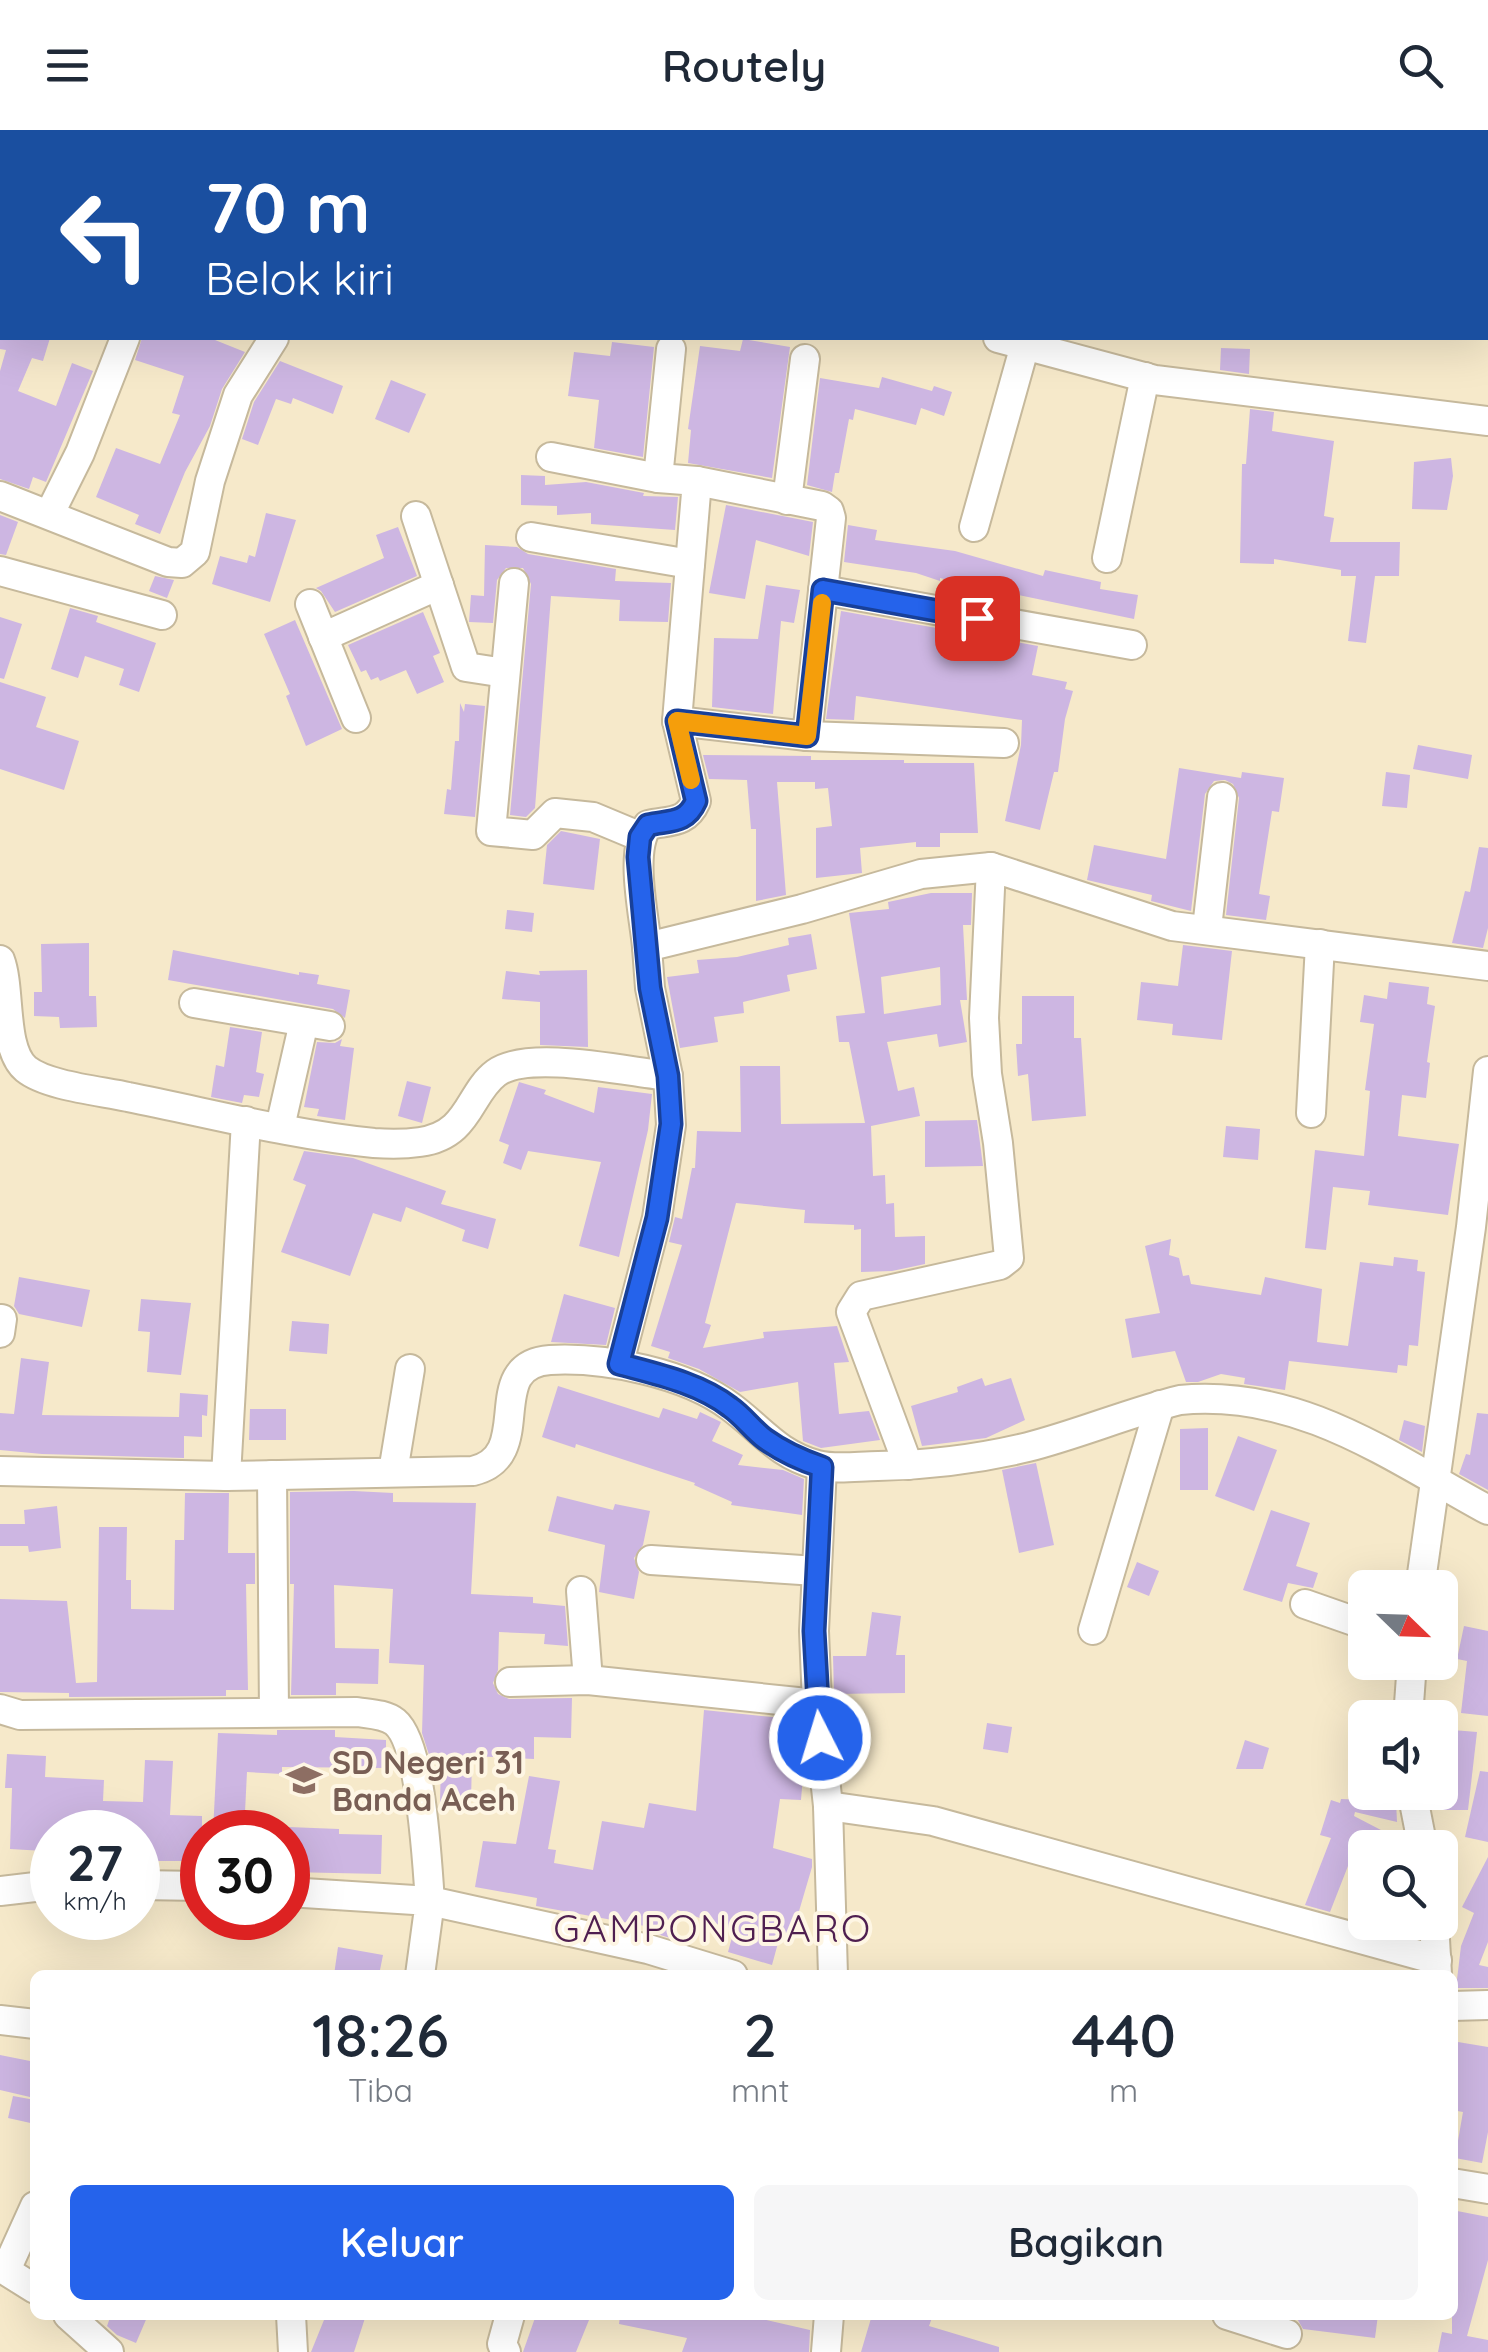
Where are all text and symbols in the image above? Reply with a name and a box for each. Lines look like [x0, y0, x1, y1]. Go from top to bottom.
text: Routely [662, 37, 826, 93]
icon: menu [40, 38, 95, 93]
icon: search [1393, 38, 1448, 93]
text: 70 m [205, 163, 371, 251]
icon: left [40, 170, 170, 300]
text: Belok kiri [205, 250, 394, 306]
pin [935, 576, 1020, 661]
icon: arrive [950, 591, 1005, 646]
north arrow [1348, 1570, 1458, 1680]
map controls [1348, 1570, 1458, 1940]
position arrow [768, 1686, 872, 1790]
button: sound [1348, 1700, 1458, 1810]
place label: SD Negeri 31 Banda Aceh [332, 1742, 524, 1819]
school or university icon: SD Negeri 31 Banda Aceh [285, 1761, 323, 1799]
speed limit sign: 30 [180, 1810, 310, 1940]
button: search [1348, 1830, 1458, 1940]
text: 27 [67, 1831, 123, 1894]
text: km/h [63, 1885, 127, 1916]
district label: GAMPONGBARO [553, 1904, 873, 1952]
text: 18:26 [312, 1997, 449, 2072]
text: 2 [743, 1997, 777, 2072]
text: 440 [1071, 1997, 1176, 2072]
text: Tiba [348, 2070, 413, 2110]
text: mnt [731, 2070, 789, 2110]
text: m [1109, 2070, 1138, 2110]
button: Keluar [70, 2185, 734, 2300]
button: Bagikan [754, 2185, 1418, 2300]

